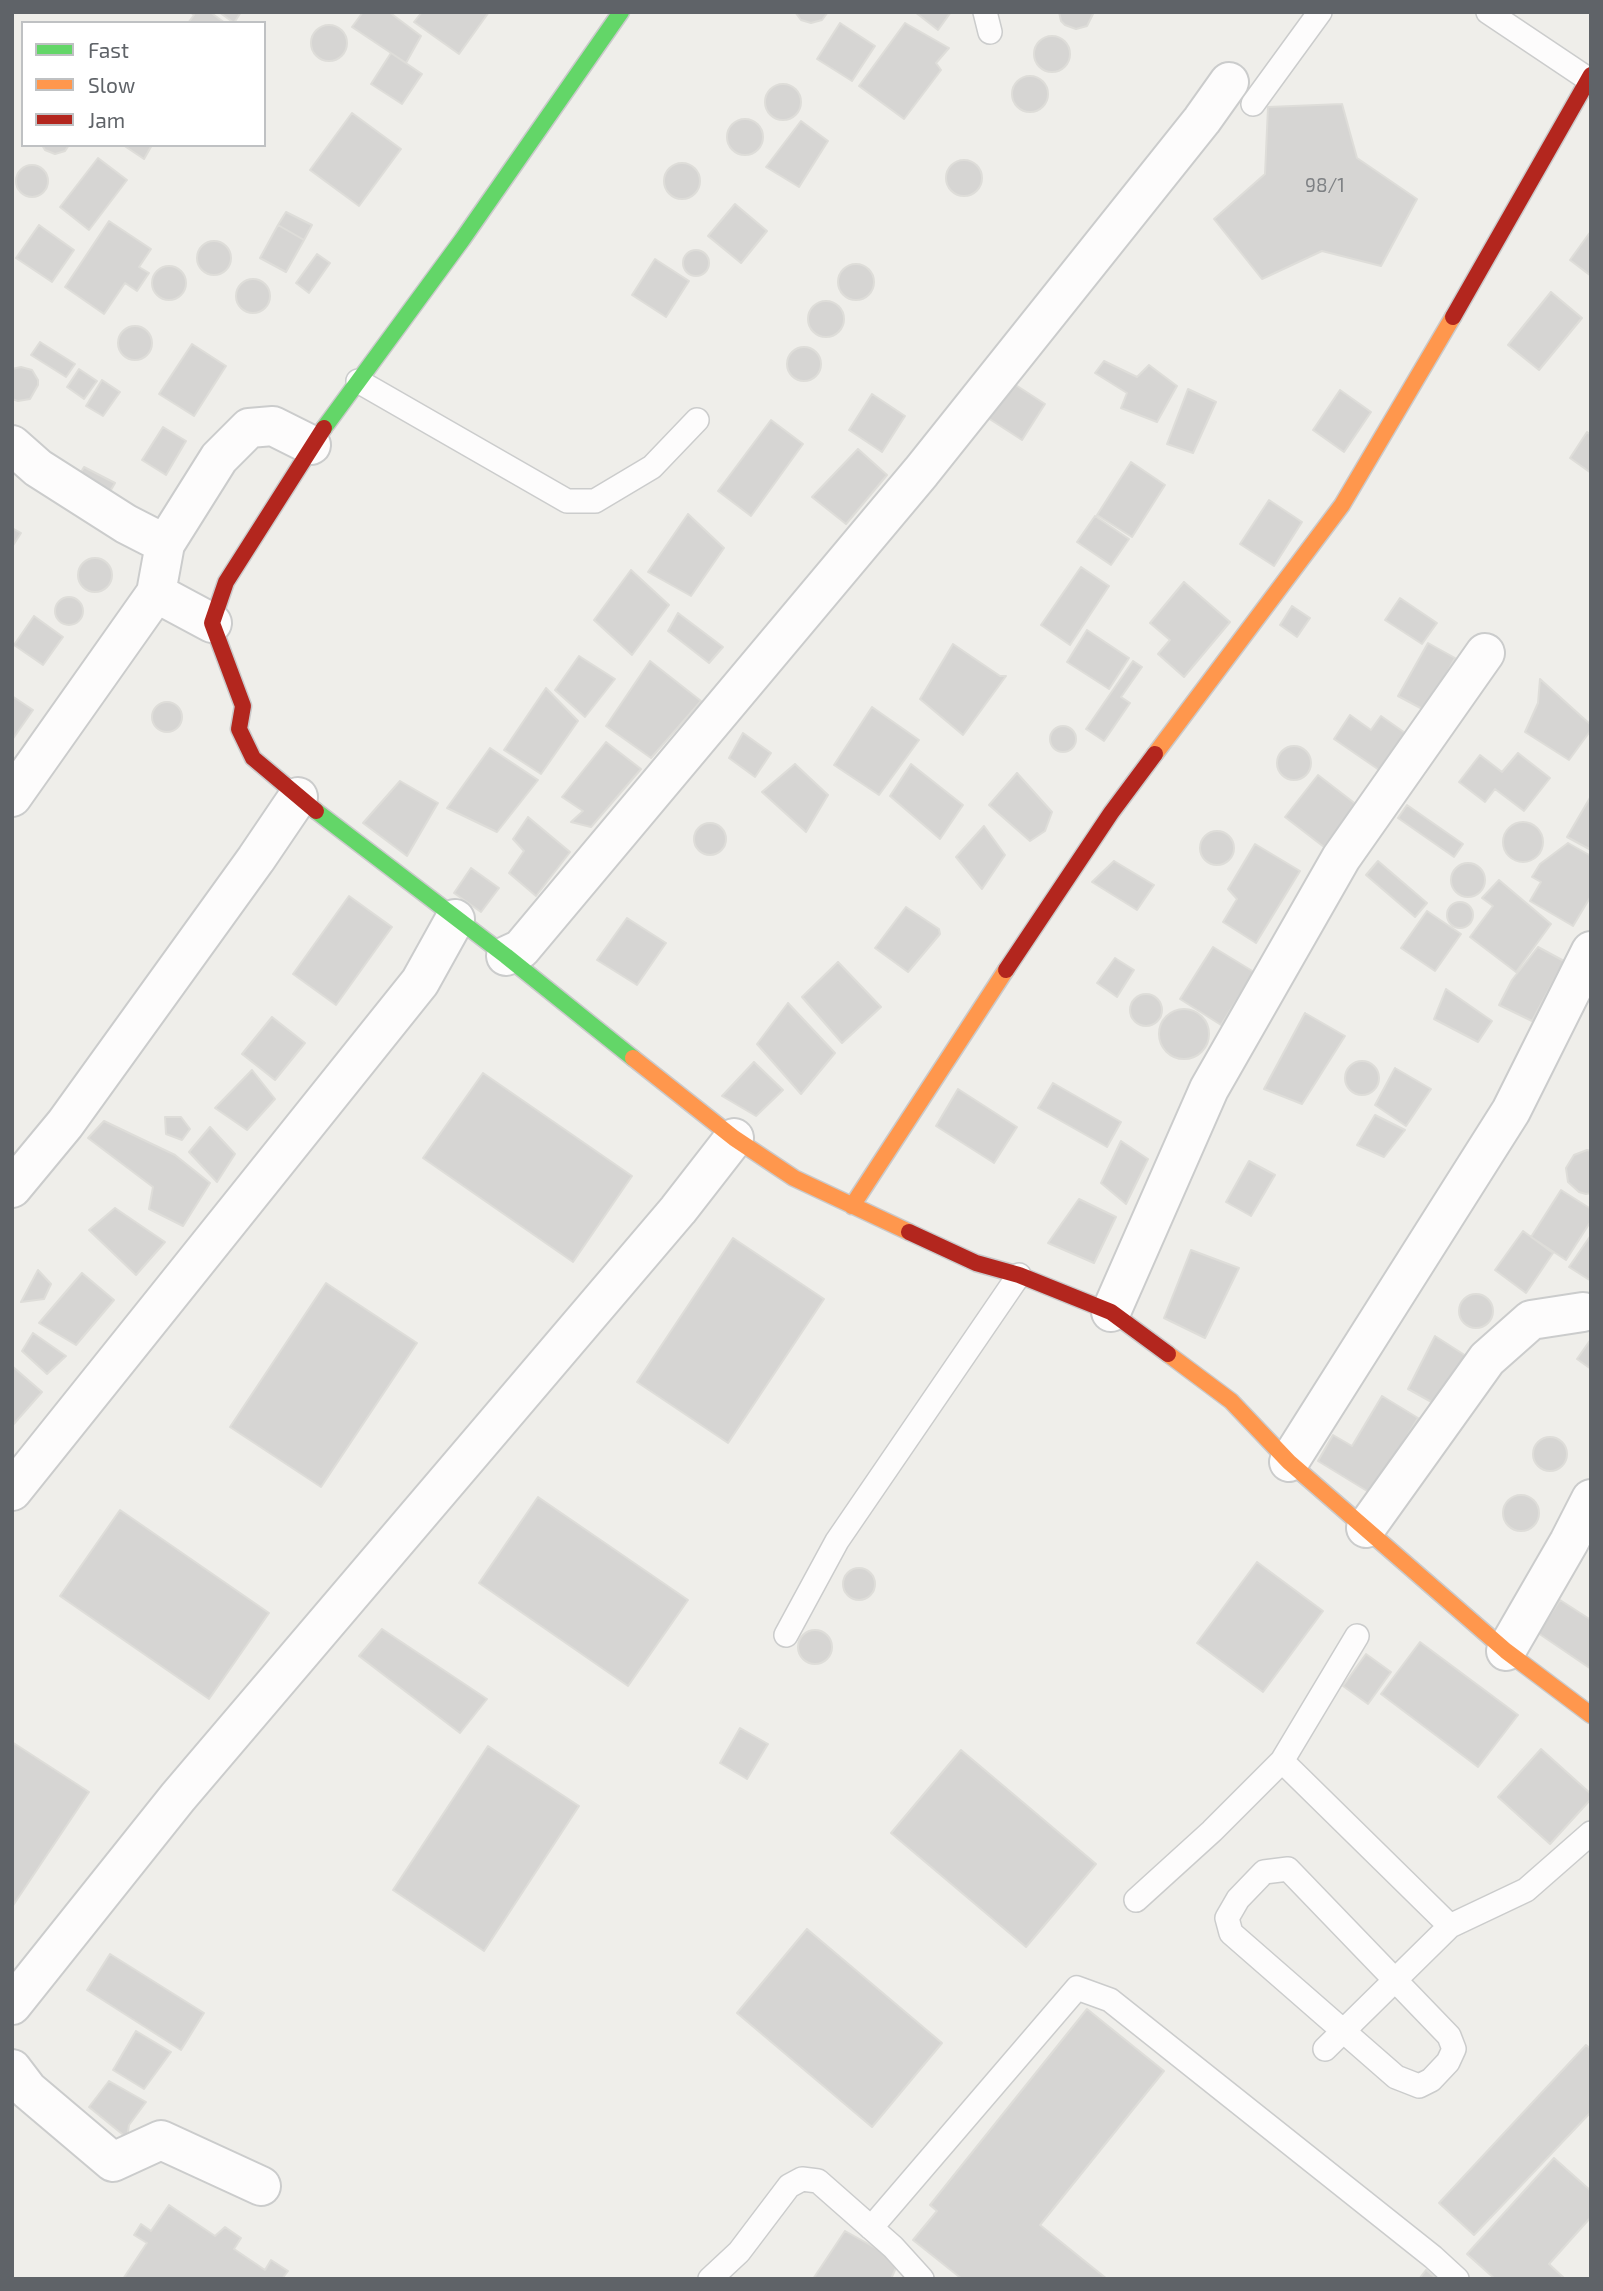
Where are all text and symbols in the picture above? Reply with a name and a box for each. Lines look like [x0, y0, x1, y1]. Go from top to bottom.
legend [21, 21, 266, 147]
text: Fast [88, 37, 129, 62]
text: Slow [88, 72, 135, 97]
text: Jam [88, 107, 125, 132]
house number: 98/1 [1305, 175, 1345, 197]

